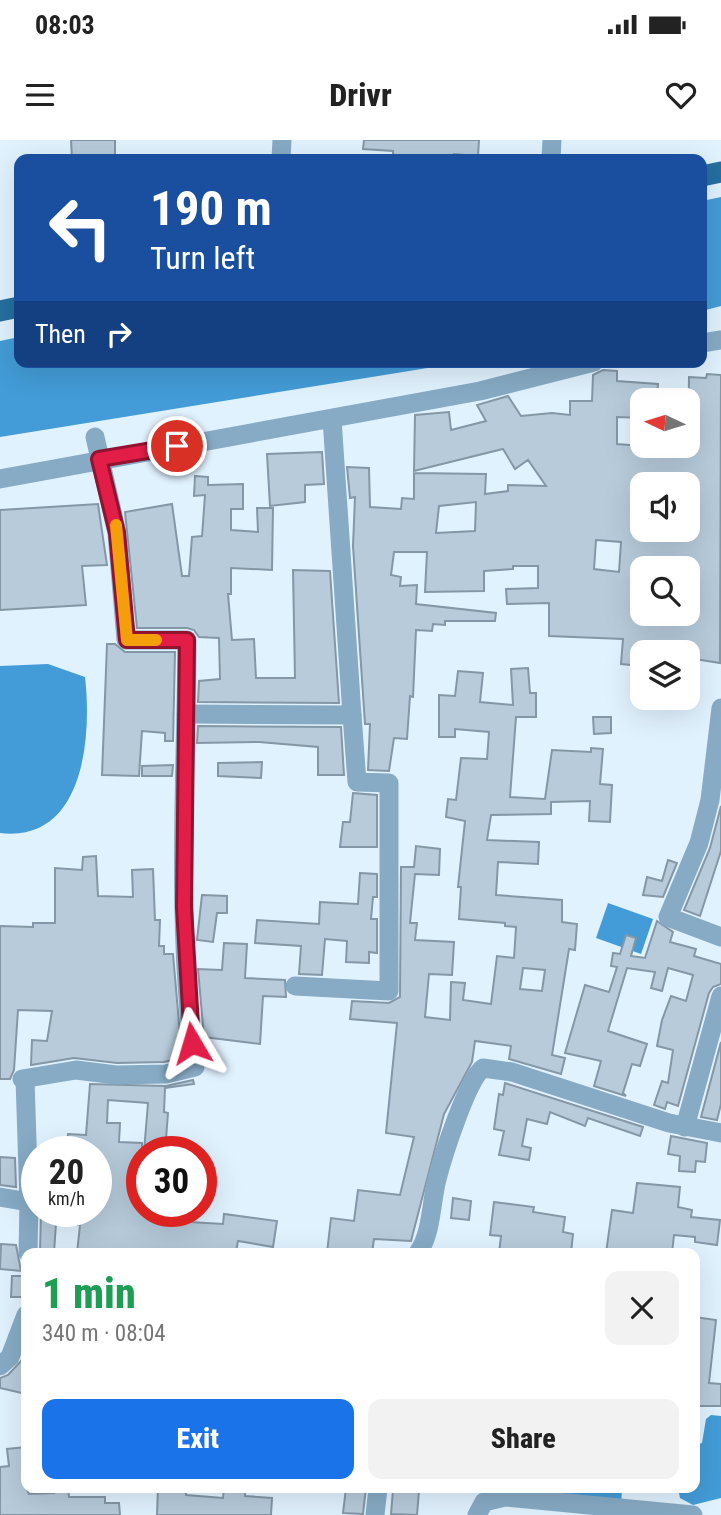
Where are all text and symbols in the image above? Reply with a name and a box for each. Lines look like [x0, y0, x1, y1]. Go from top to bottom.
text: 08:03 [35, 10, 95, 40]
icon: menu [21, 76, 59, 114]
text: Drivr [329, 76, 392, 114]
icon: heart [662, 76, 700, 114]
text: 190 m [150, 180, 272, 237]
icon: left [35, 182, 126, 273]
text: Turn left [150, 239, 255, 277]
icon: right [100, 315, 138, 353]
text: Then [35, 319, 86, 349]
north arrow [630, 388, 700, 458]
map controls [630, 388, 700, 710]
pin [147, 416, 207, 476]
icon: arrive [158, 427, 196, 465]
button: sound [630, 472, 700, 542]
button: search [630, 556, 700, 626]
button: layers [630, 640, 700, 710]
position arrow [155, 1006, 229, 1080]
speed limit sign: 30 [126, 1136, 217, 1227]
text: 20 [49, 1152, 84, 1193]
text: km/h [48, 1188, 85, 1209]
text: 1 min [42, 1269, 136, 1318]
button: close [605, 1271, 679, 1345]
text: 340 m · 08:04 [42, 1320, 166, 1347]
button: Exit [42, 1399, 354, 1479]
button: Share [368, 1399, 679, 1479]

